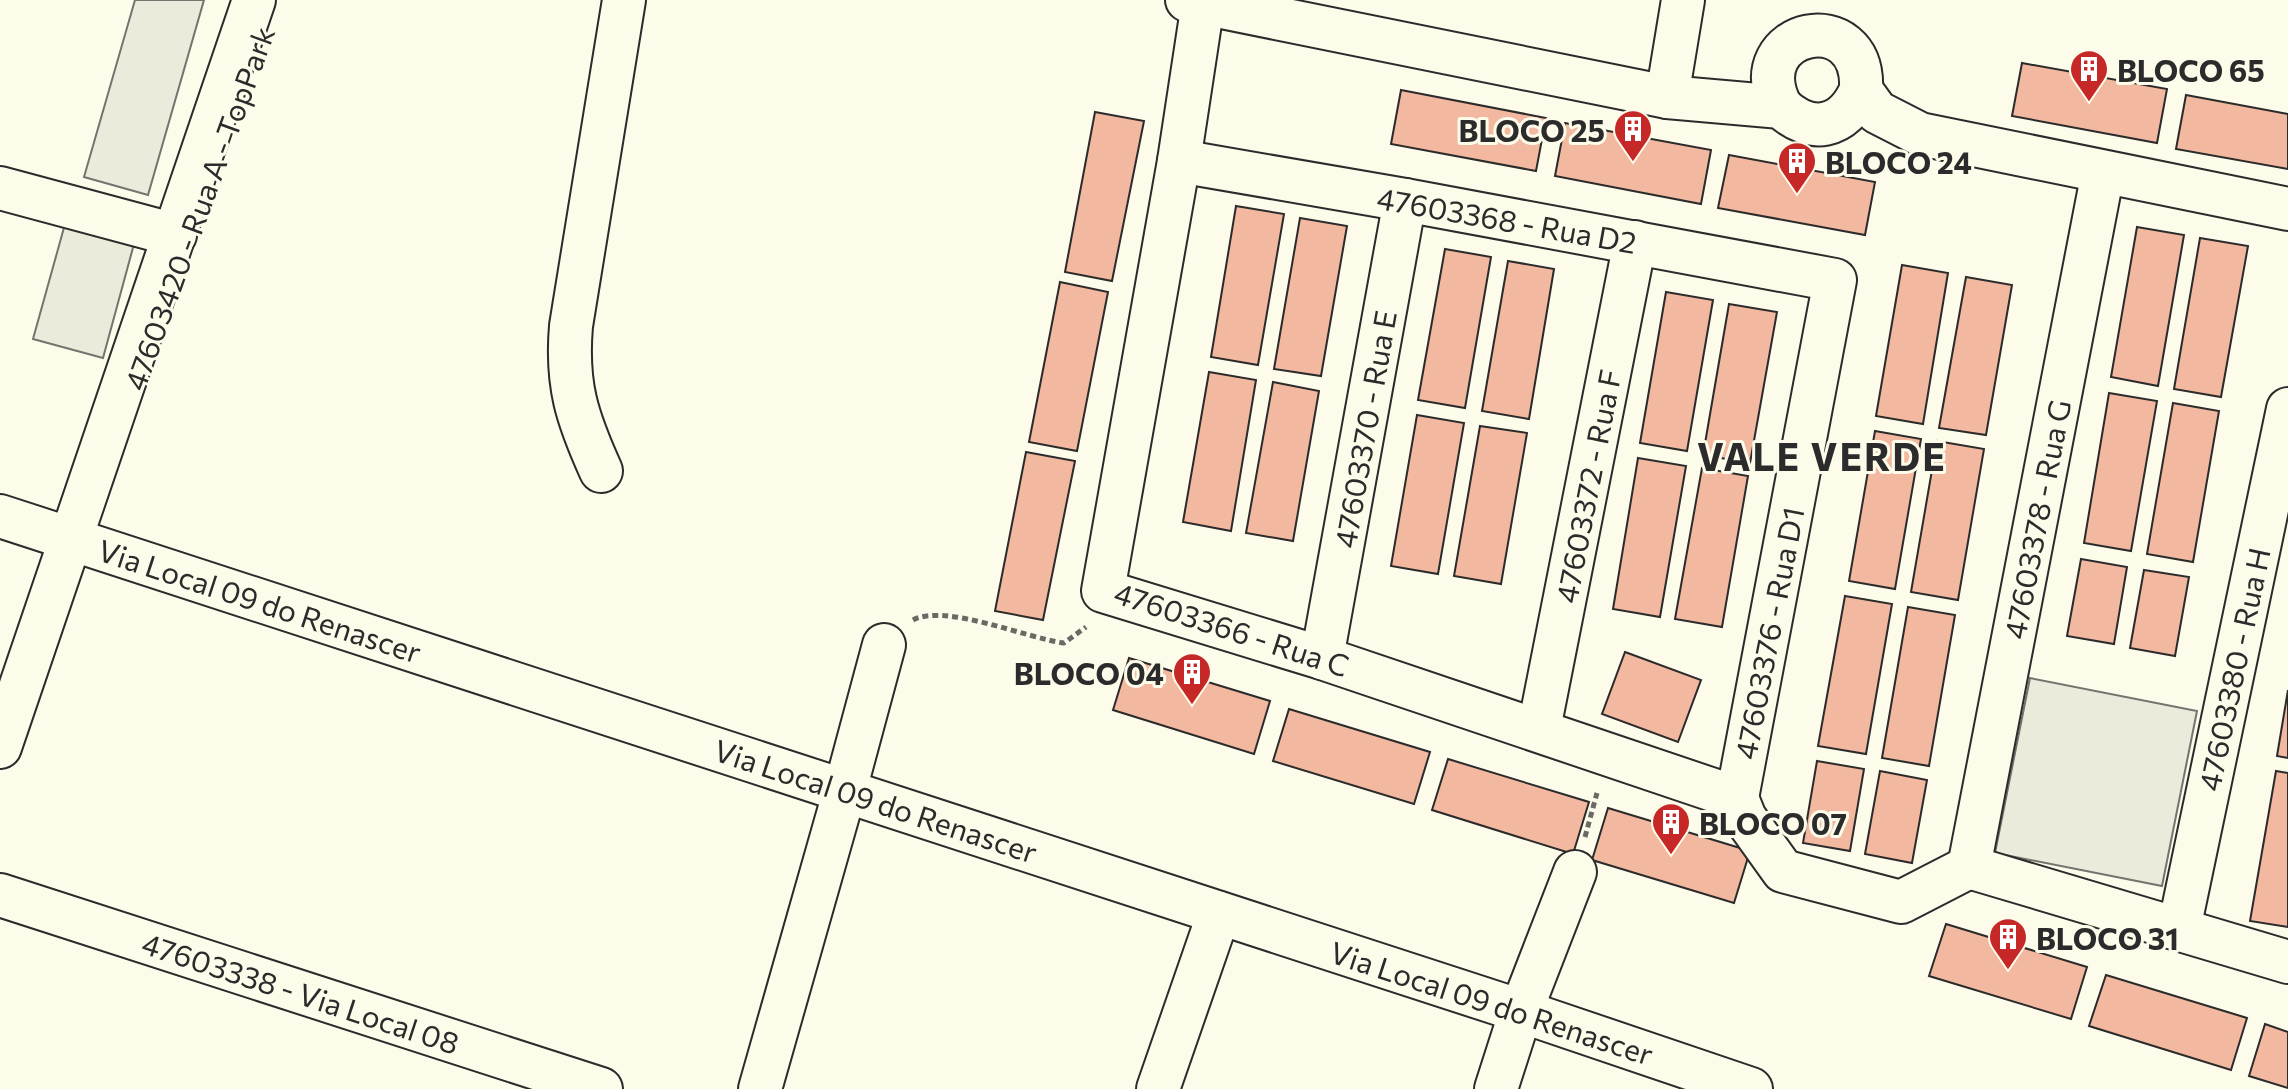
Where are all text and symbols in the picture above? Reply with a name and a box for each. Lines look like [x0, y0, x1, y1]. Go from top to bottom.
street label: 47603420 - Rua A - TopPark [115, 21, 281, 395]
building icon: BLOCO 65 [2068, 48, 2110, 103]
place label: BLOCO 65 [2117, 51, 2265, 88]
building icon: BLOCO 25 [1612, 108, 1654, 163]
place label: BLOCO 25 [1459, 111, 1605, 148]
building icon: BLOCO 24 [1776, 140, 1818, 195]
place label: BLOCO 24 [1825, 143, 1972, 180]
street label: 47603368 - Rua D2 [1375, 178, 1639, 260]
street label: 47603370 - Rua E [1325, 307, 1403, 551]
street label: 47603372 - Rua F [1546, 366, 1628, 606]
street label: 47603378 - Rua G [1995, 396, 2077, 642]
district label: VALE VERDE [1697, 432, 1947, 479]
street label: 47603376 - Rua D1 [1725, 504, 1811, 762]
street label: Via Local 09 do Renascer [94, 530, 426, 670]
street label: 47603380 - Rua H [2189, 544, 2277, 794]
street label: 47603366 - Rua C [1110, 573, 1354, 683]
building icon: BLOCO 04 [1171, 651, 1213, 706]
place label: BLOCO 04 [1014, 654, 1164, 691]
street label: Via Local 09 do Renascer [710, 730, 1042, 870]
building icon: BLOCO 07 [1650, 801, 1692, 856]
place label: BLOCO 07 [1699, 804, 1847, 841]
building icon: BLOCO 31 [1987, 916, 2029, 971]
place label: BLOCO 31 [2036, 919, 2179, 956]
street label: 47603338 - Via Local 08 [138, 923, 464, 1061]
street label: Via Local 09 do Renascer [1326, 932, 1658, 1072]

